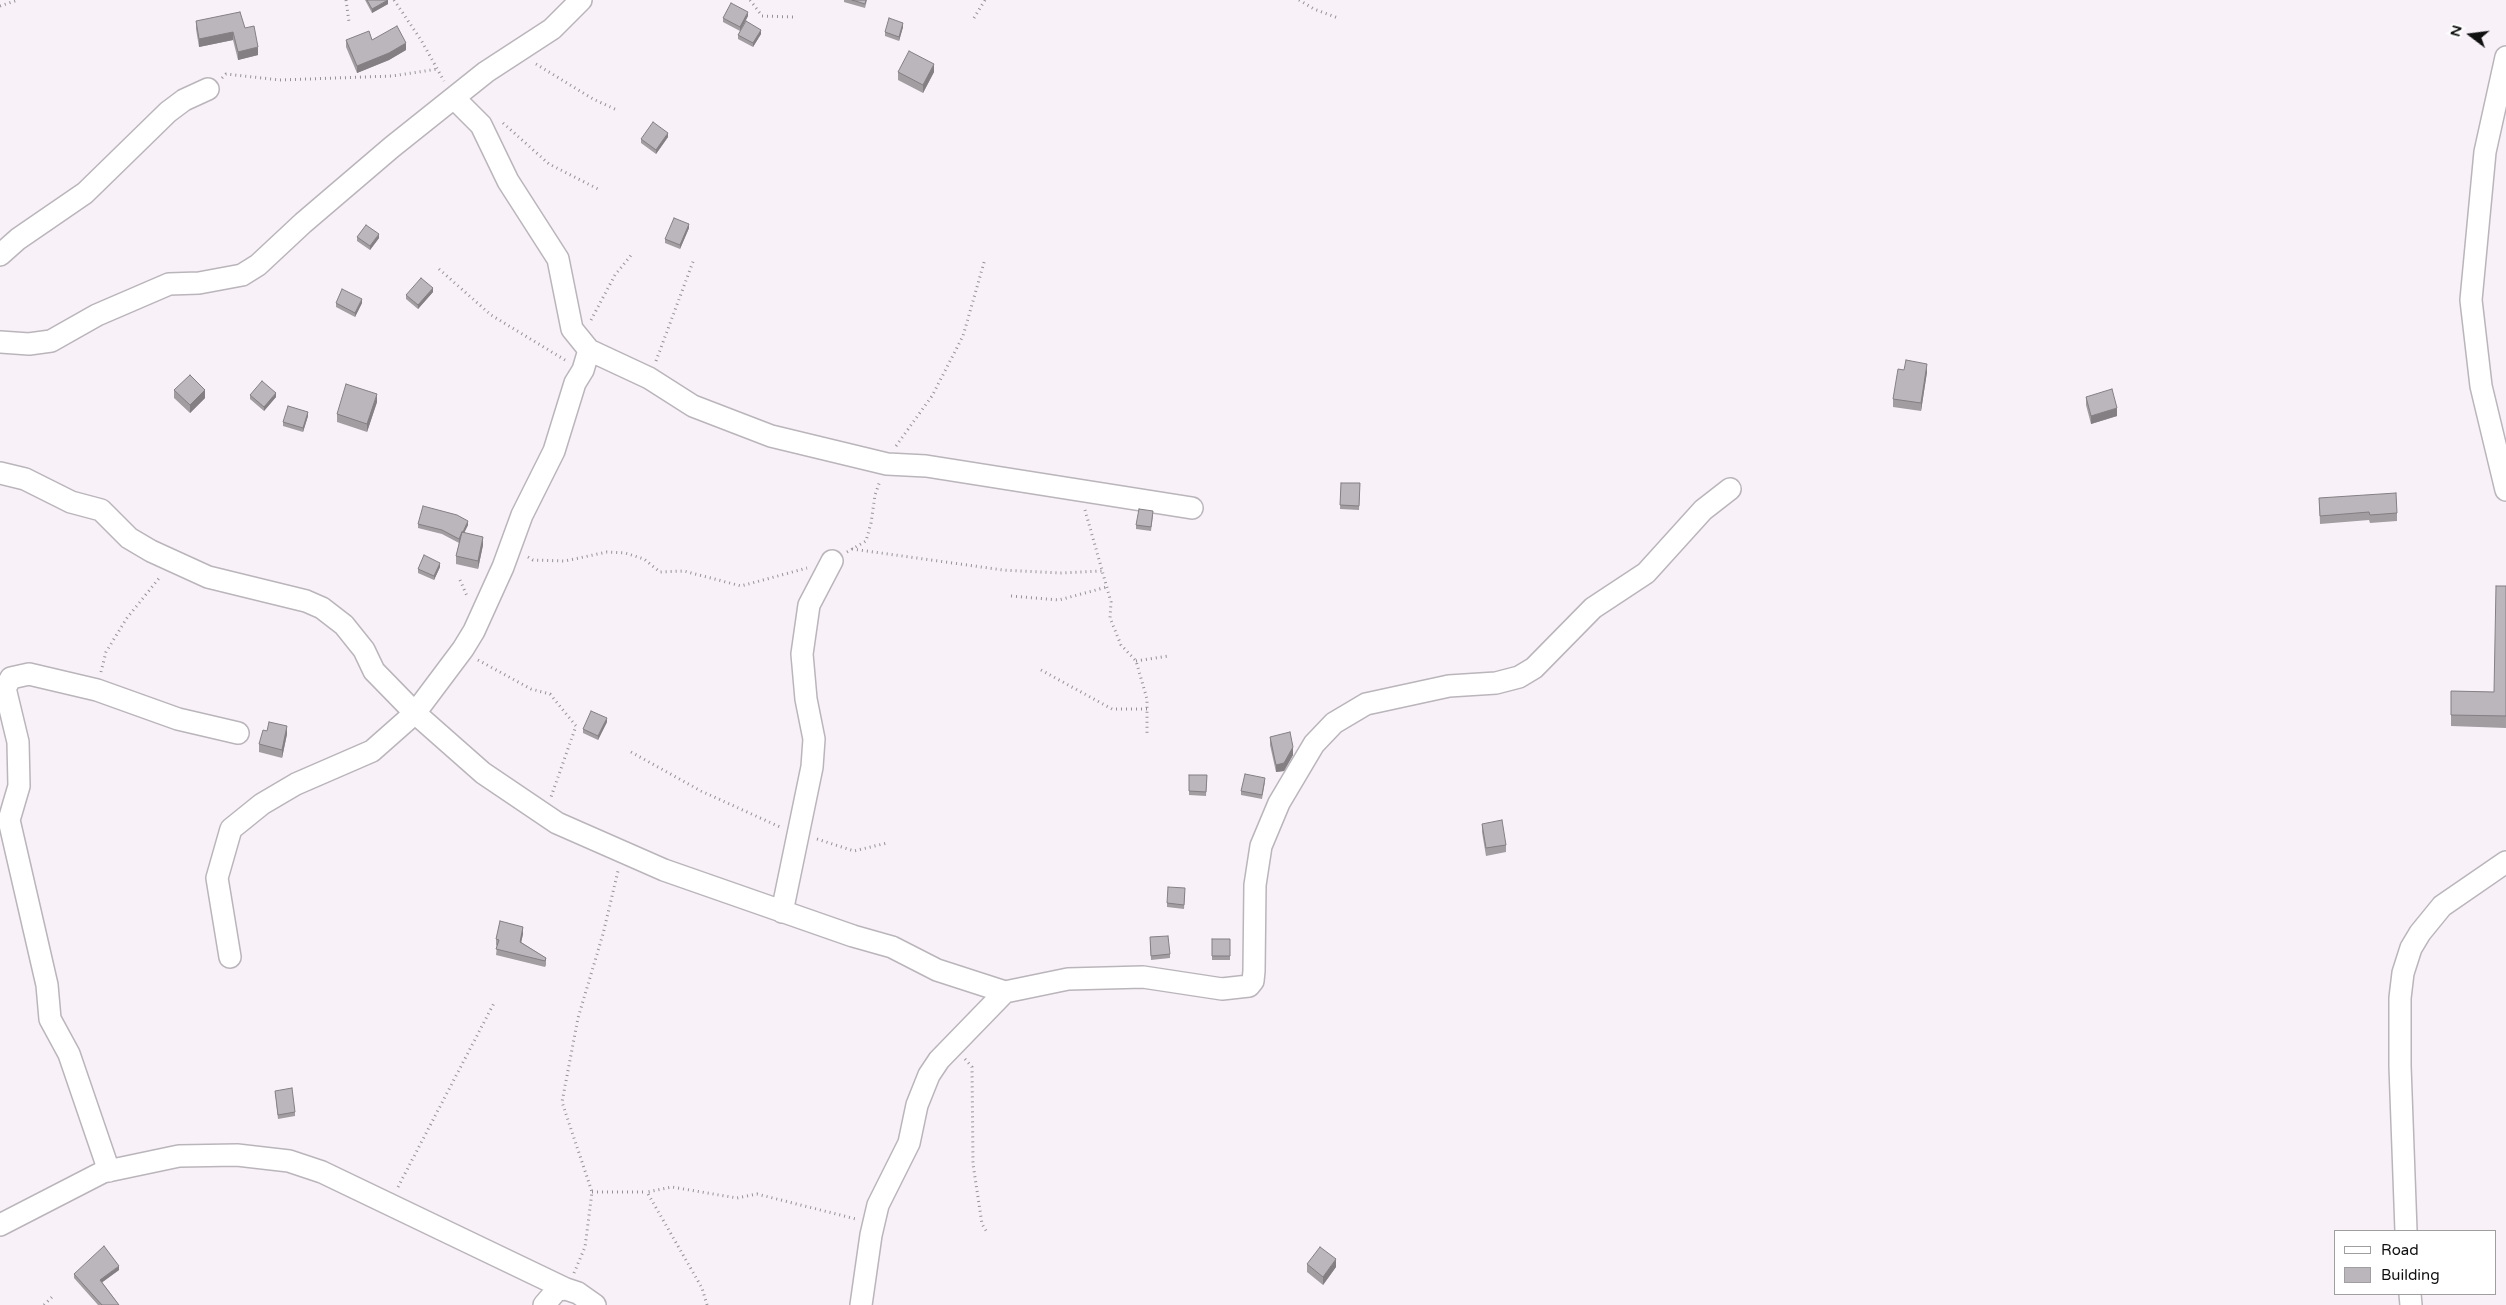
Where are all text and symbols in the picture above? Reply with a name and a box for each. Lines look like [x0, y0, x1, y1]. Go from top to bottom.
north arrow [2446, 10, 2496, 60]
text: N [2446, 23, 2466, 39]
legend [2334, 1230, 2496, 1295]
text: Road [2381, 1241, 2419, 1259]
text: Building [2381, 1266, 2440, 1284]

